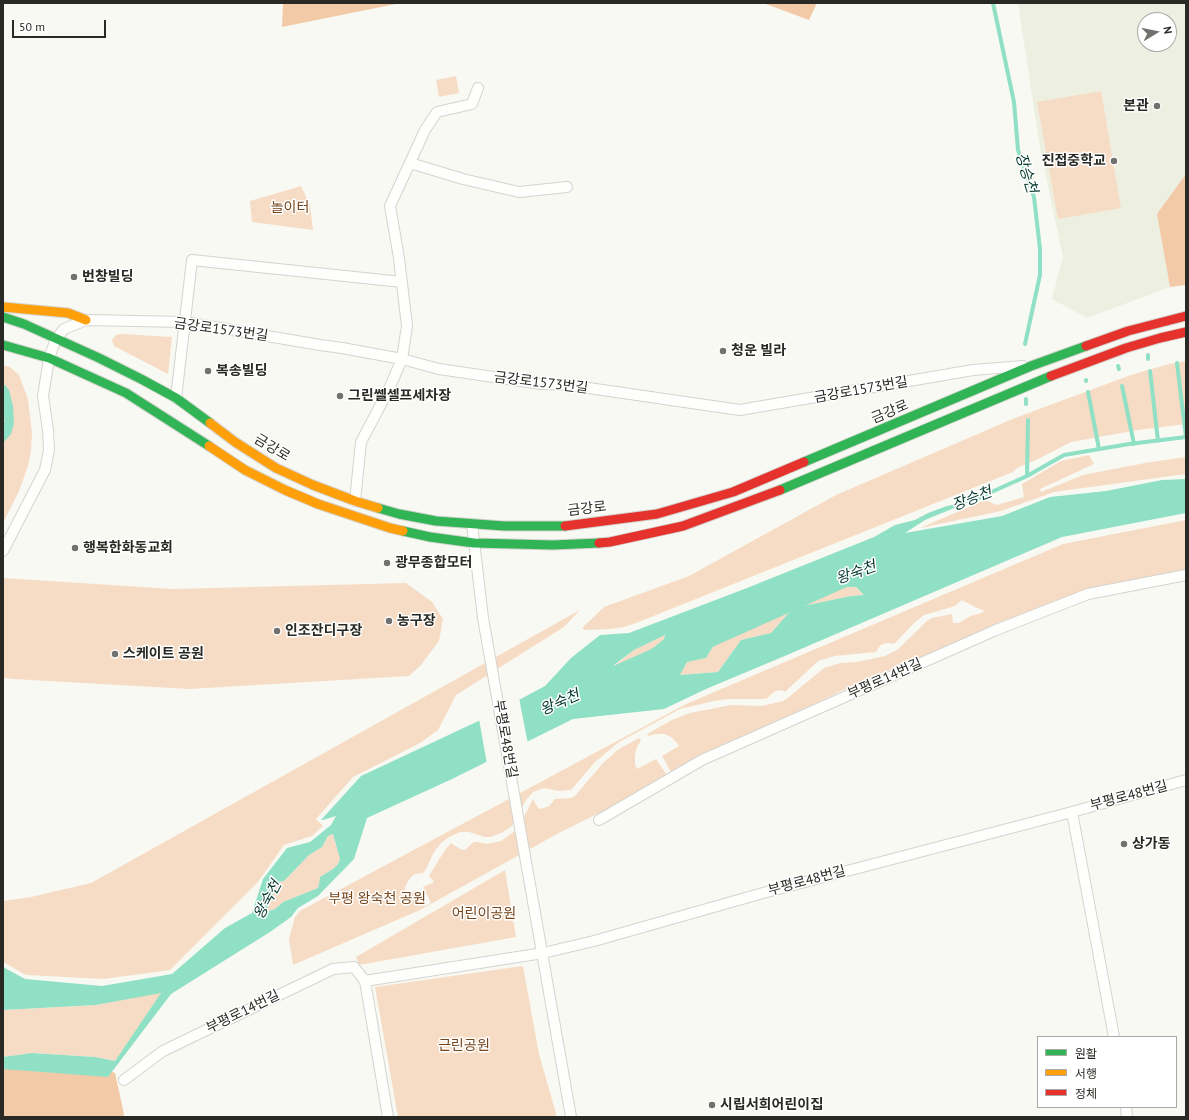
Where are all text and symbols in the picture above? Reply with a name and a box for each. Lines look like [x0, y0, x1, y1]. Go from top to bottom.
scale bar [14, 12, 108, 38]
north arrow [1137, 12, 1177, 52]
text: 50 m [19, 19, 45, 34]
text: N [1160, 25, 1175, 35]
place label: 본관 [1123, 98, 1149, 114]
marker: 본관 [1152, 101, 1162, 111]
water label: 장승천 [1011, 151, 1041, 195]
place label: 진접중학교 [1042, 153, 1106, 169]
marker: 진접중학교 [1109, 156, 1119, 166]
park label: 놀이터 [271, 200, 309, 216]
place label: 번창빌딩 [82, 269, 134, 285]
marker: 번창빌딩 [69, 272, 79, 282]
street label: 금강로1573번길 [173, 315, 269, 345]
place label: 청운 빌라 [731, 343, 786, 359]
marker: 청운 빌라 [718, 346, 728, 356]
place label: 복송빌딩 [216, 363, 268, 379]
marker: 복송빌딩 [203, 366, 213, 376]
street label: 금강로1573번길 [493, 369, 589, 397]
street label: 금강로1573번길 [813, 373, 909, 407]
place label: 그린쎌셀프세차장 [348, 388, 451, 404]
marker: 그린쎌셀프세차장 [335, 391, 345, 401]
street label: 금강로 [869, 397, 911, 427]
street label: 금강로 [251, 431, 293, 465]
water label: 장승천 [949, 483, 995, 515]
street label: 금강로 [567, 498, 607, 520]
place label: 행복한화동교회 [83, 540, 173, 556]
marker: 행복한화동교회 [70, 543, 80, 553]
place label: 광무종합모터 [395, 555, 472, 571]
water label: 왕숙천 [833, 557, 879, 589]
marker: 광무종합모터 [382, 558, 392, 568]
place label: 농구장 [397, 613, 436, 629]
marker: 농구장 [384, 616, 394, 626]
place label: 인조잔디구장 [285, 623, 362, 639]
marker: 인조잔디구장 [272, 626, 282, 636]
place label: 스케이트 공원 [123, 646, 204, 662]
marker: 스케이트 공원 [110, 649, 120, 659]
street label: 부평로14번길 [845, 655, 925, 703]
water label: 왕숙천 [537, 686, 583, 720]
street label: 부평로48번길 [490, 698, 520, 780]
street label: 부평로48번길 [1088, 778, 1170, 814]
place label: 상가동 [1132, 836, 1171, 852]
marker: 상가동 [1119, 839, 1129, 849]
street label: 부평로48번길 [766, 863, 848, 899]
water label: 왕숙천 [250, 877, 286, 923]
park label: 부평 왕숙천 공원 [328, 891, 426, 907]
park label: 어린이공원 [452, 906, 516, 922]
street label: 부평로14번길 [204, 987, 282, 1037]
legend [1037, 1036, 1177, 1108]
park label: 근린공원 [438, 1038, 490, 1054]
text: 원활 [1075, 1046, 1097, 1061]
text: 서행 [1075, 1066, 1097, 1081]
text: 정체 [1075, 1086, 1097, 1101]
place label: 시립서희어린이집 [720, 1097, 823, 1113]
marker: 시립서희어린이집 [707, 1100, 717, 1110]

